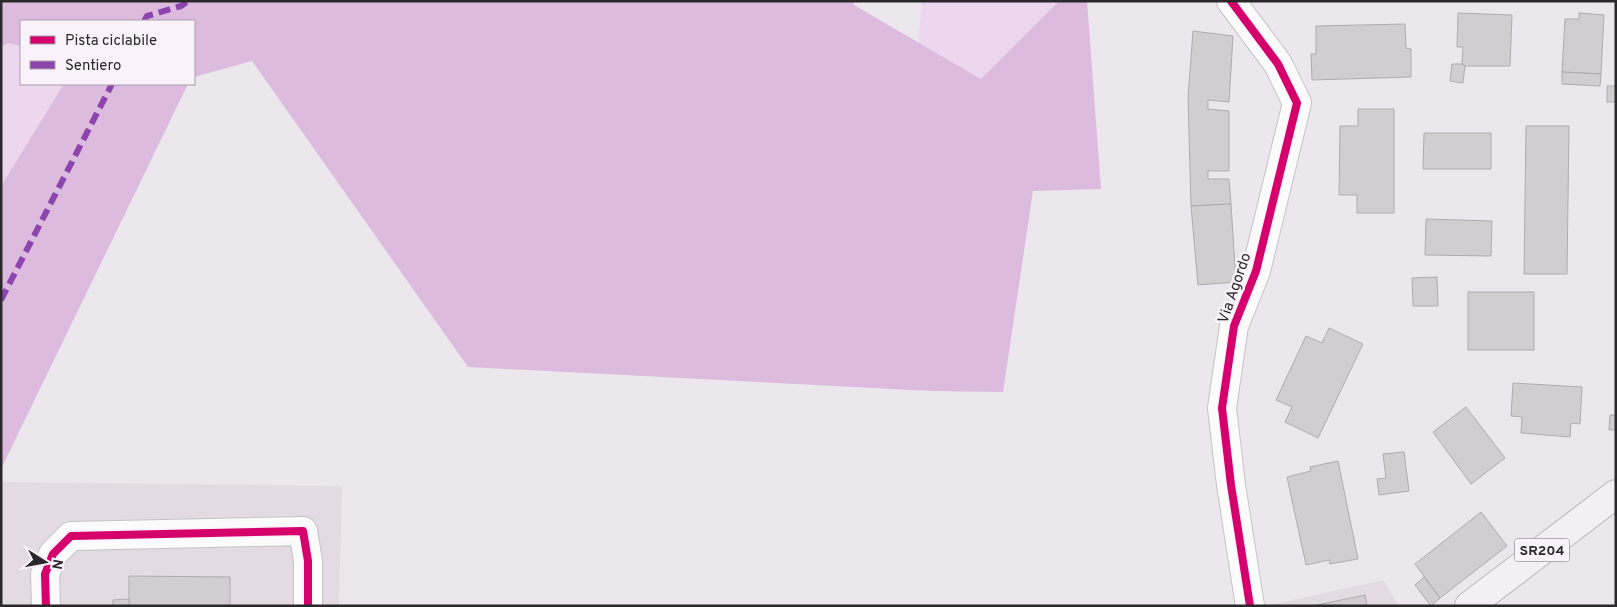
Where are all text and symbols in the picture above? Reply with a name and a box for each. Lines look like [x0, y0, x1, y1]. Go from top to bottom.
legend [20, 20, 195, 85]
text: Pista ciclabile [65, 32, 157, 51]
text: Sentiero [65, 57, 121, 76]
street label: Via Agordo [1214, 251, 1256, 326]
north arrow [20, 537, 70, 587]
road number: SR204 [1514, 538, 1570, 562]
text: N [47, 558, 66, 571]

